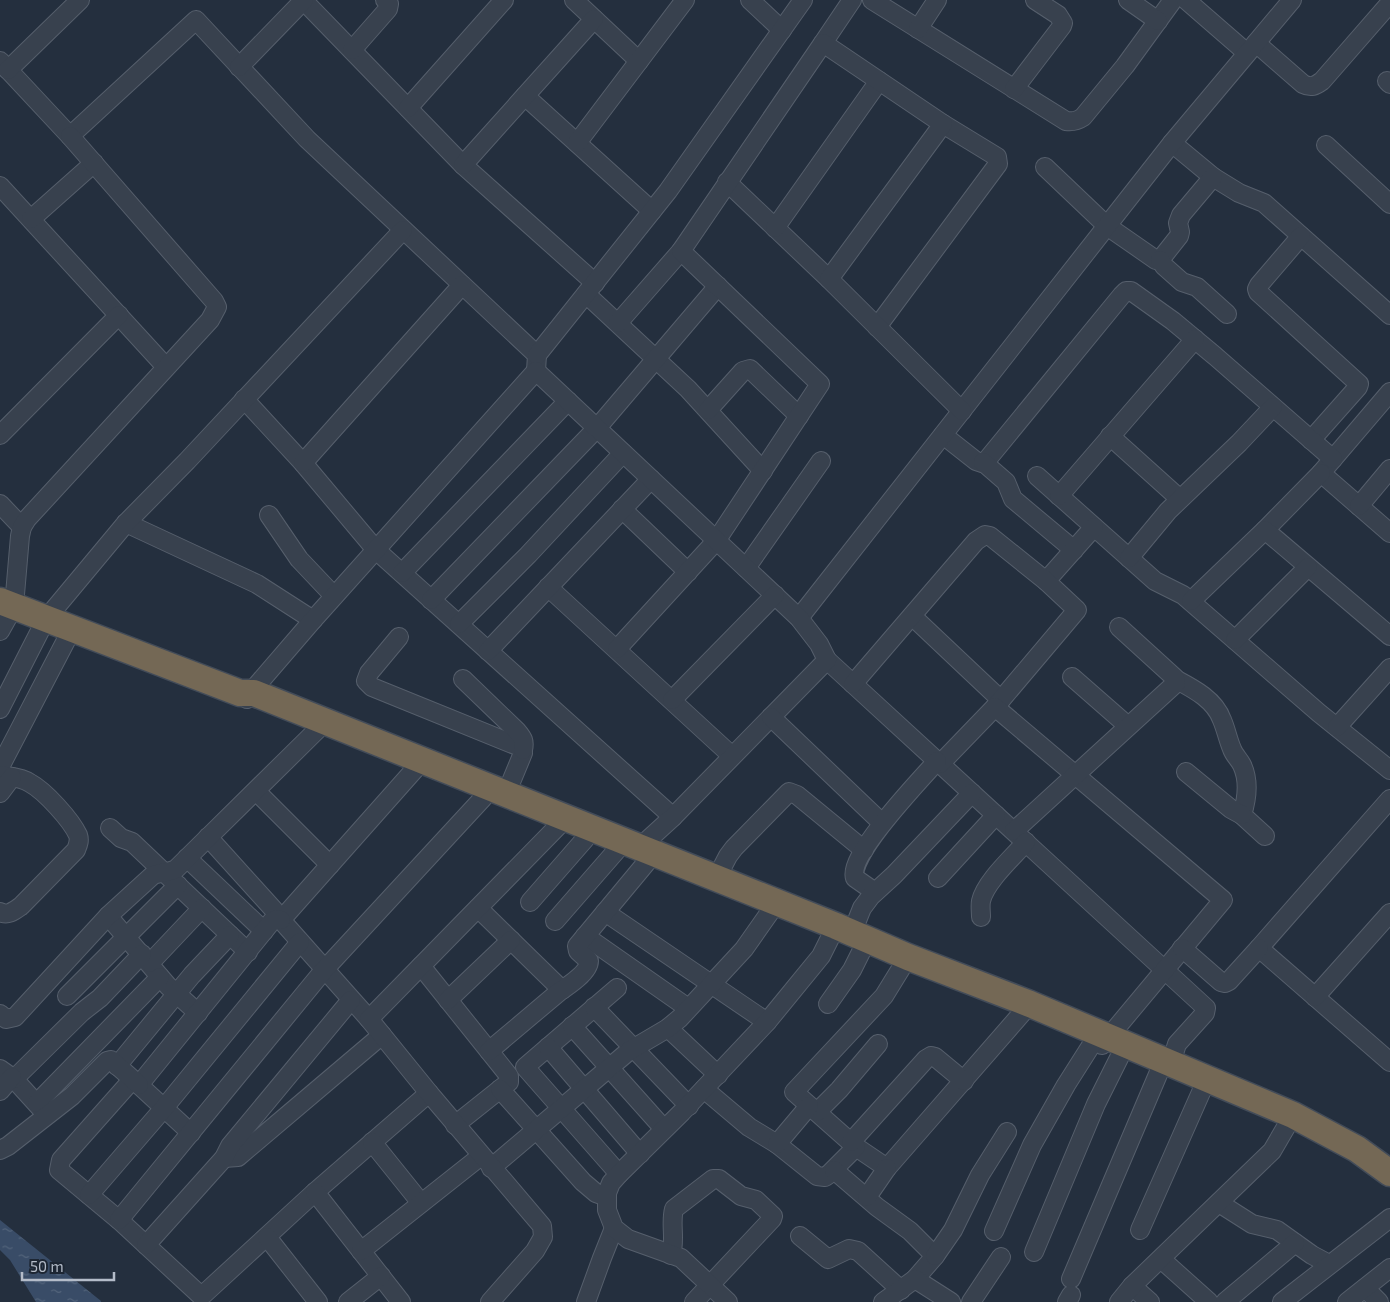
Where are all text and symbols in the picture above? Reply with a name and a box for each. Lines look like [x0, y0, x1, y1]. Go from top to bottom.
scale bar [22, 1250, 115, 1282]
text: 50 m [30, 1257, 64, 1275]

